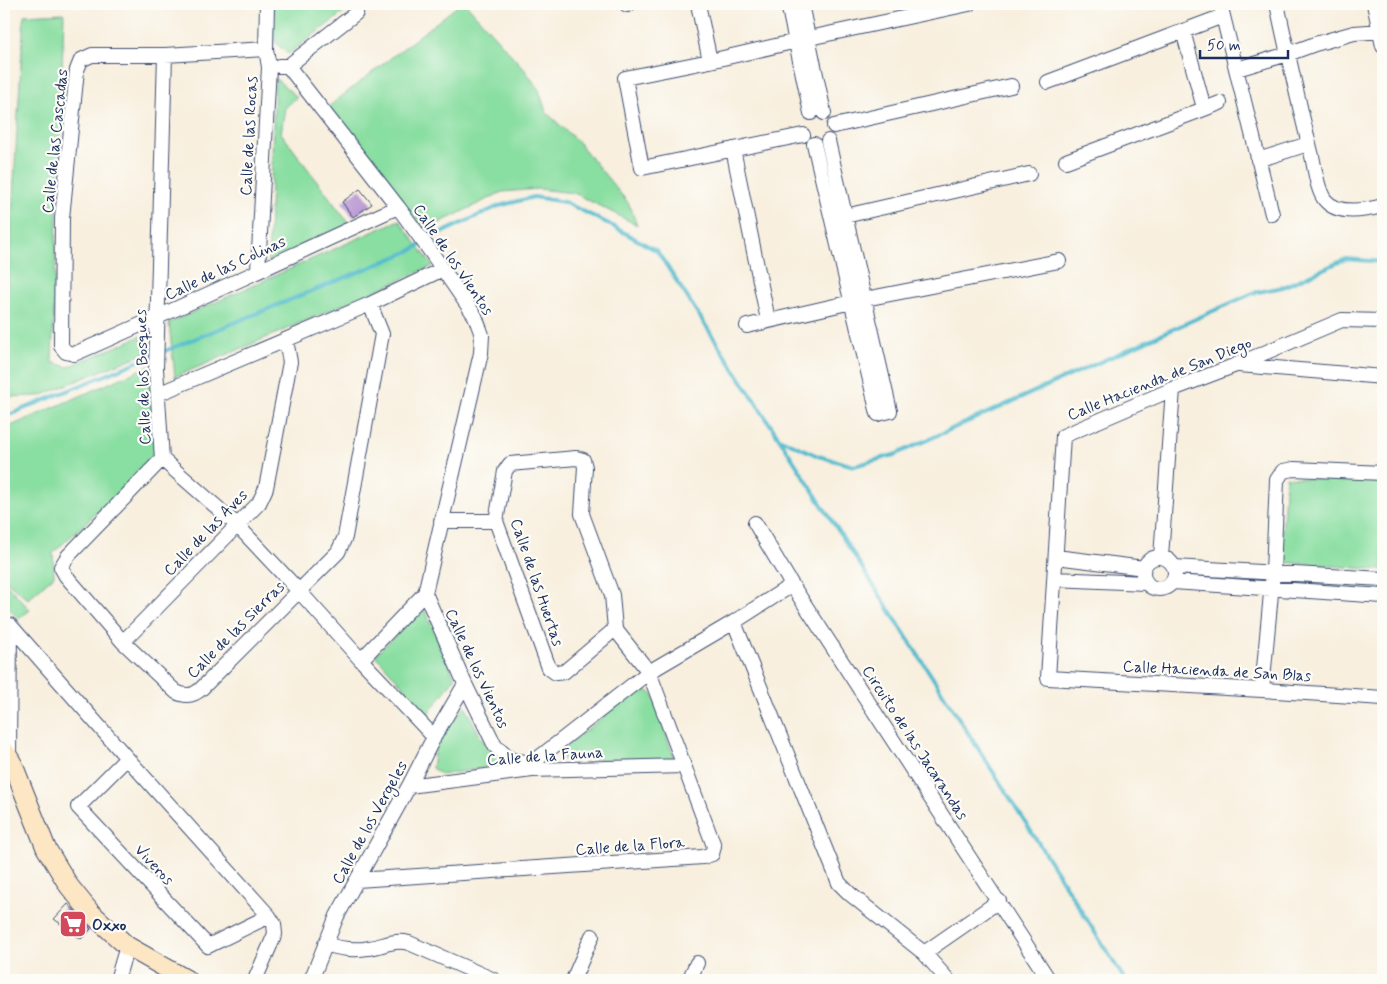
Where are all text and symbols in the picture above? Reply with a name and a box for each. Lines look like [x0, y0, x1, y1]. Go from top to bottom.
scale bar [1200, 28, 1287, 60]
text: 50 m [1207, 36, 1241, 56]
street label: Calle de las Cascadas [37, 68, 74, 214]
street label: Calle de las Rocas [236, 76, 263, 196]
street label: Calle de los Vientos [408, 200, 498, 320]
street label: Calle de las Colinas [162, 231, 290, 306]
street label: Calle de los Bosques [131, 309, 156, 445]
street label: Calle Hacienda de San Diego [1064, 333, 1255, 427]
street label: Calle de las Aves [159, 485, 253, 581]
street label: Calle de las Huertas [505, 516, 568, 649]
street label: Calle de las Sierras [183, 577, 290, 684]
street label: Calle de los Vientos [440, 605, 514, 732]
street label: Calle Hacienda de San Blas [1122, 656, 1312, 687]
street label: Circuito de las Jacarandas [857, 661, 973, 824]
street label: Calle de la Fauna [486, 742, 604, 771]
street label: Calle de los Vergeles [328, 757, 414, 889]
street label: Calle de la Flora [575, 832, 686, 861]
street label: Viveros [130, 840, 178, 890]
supermarket icon: Oxxo [58, 909, 88, 939]
place label: Oxxo [92, 915, 127, 936]

